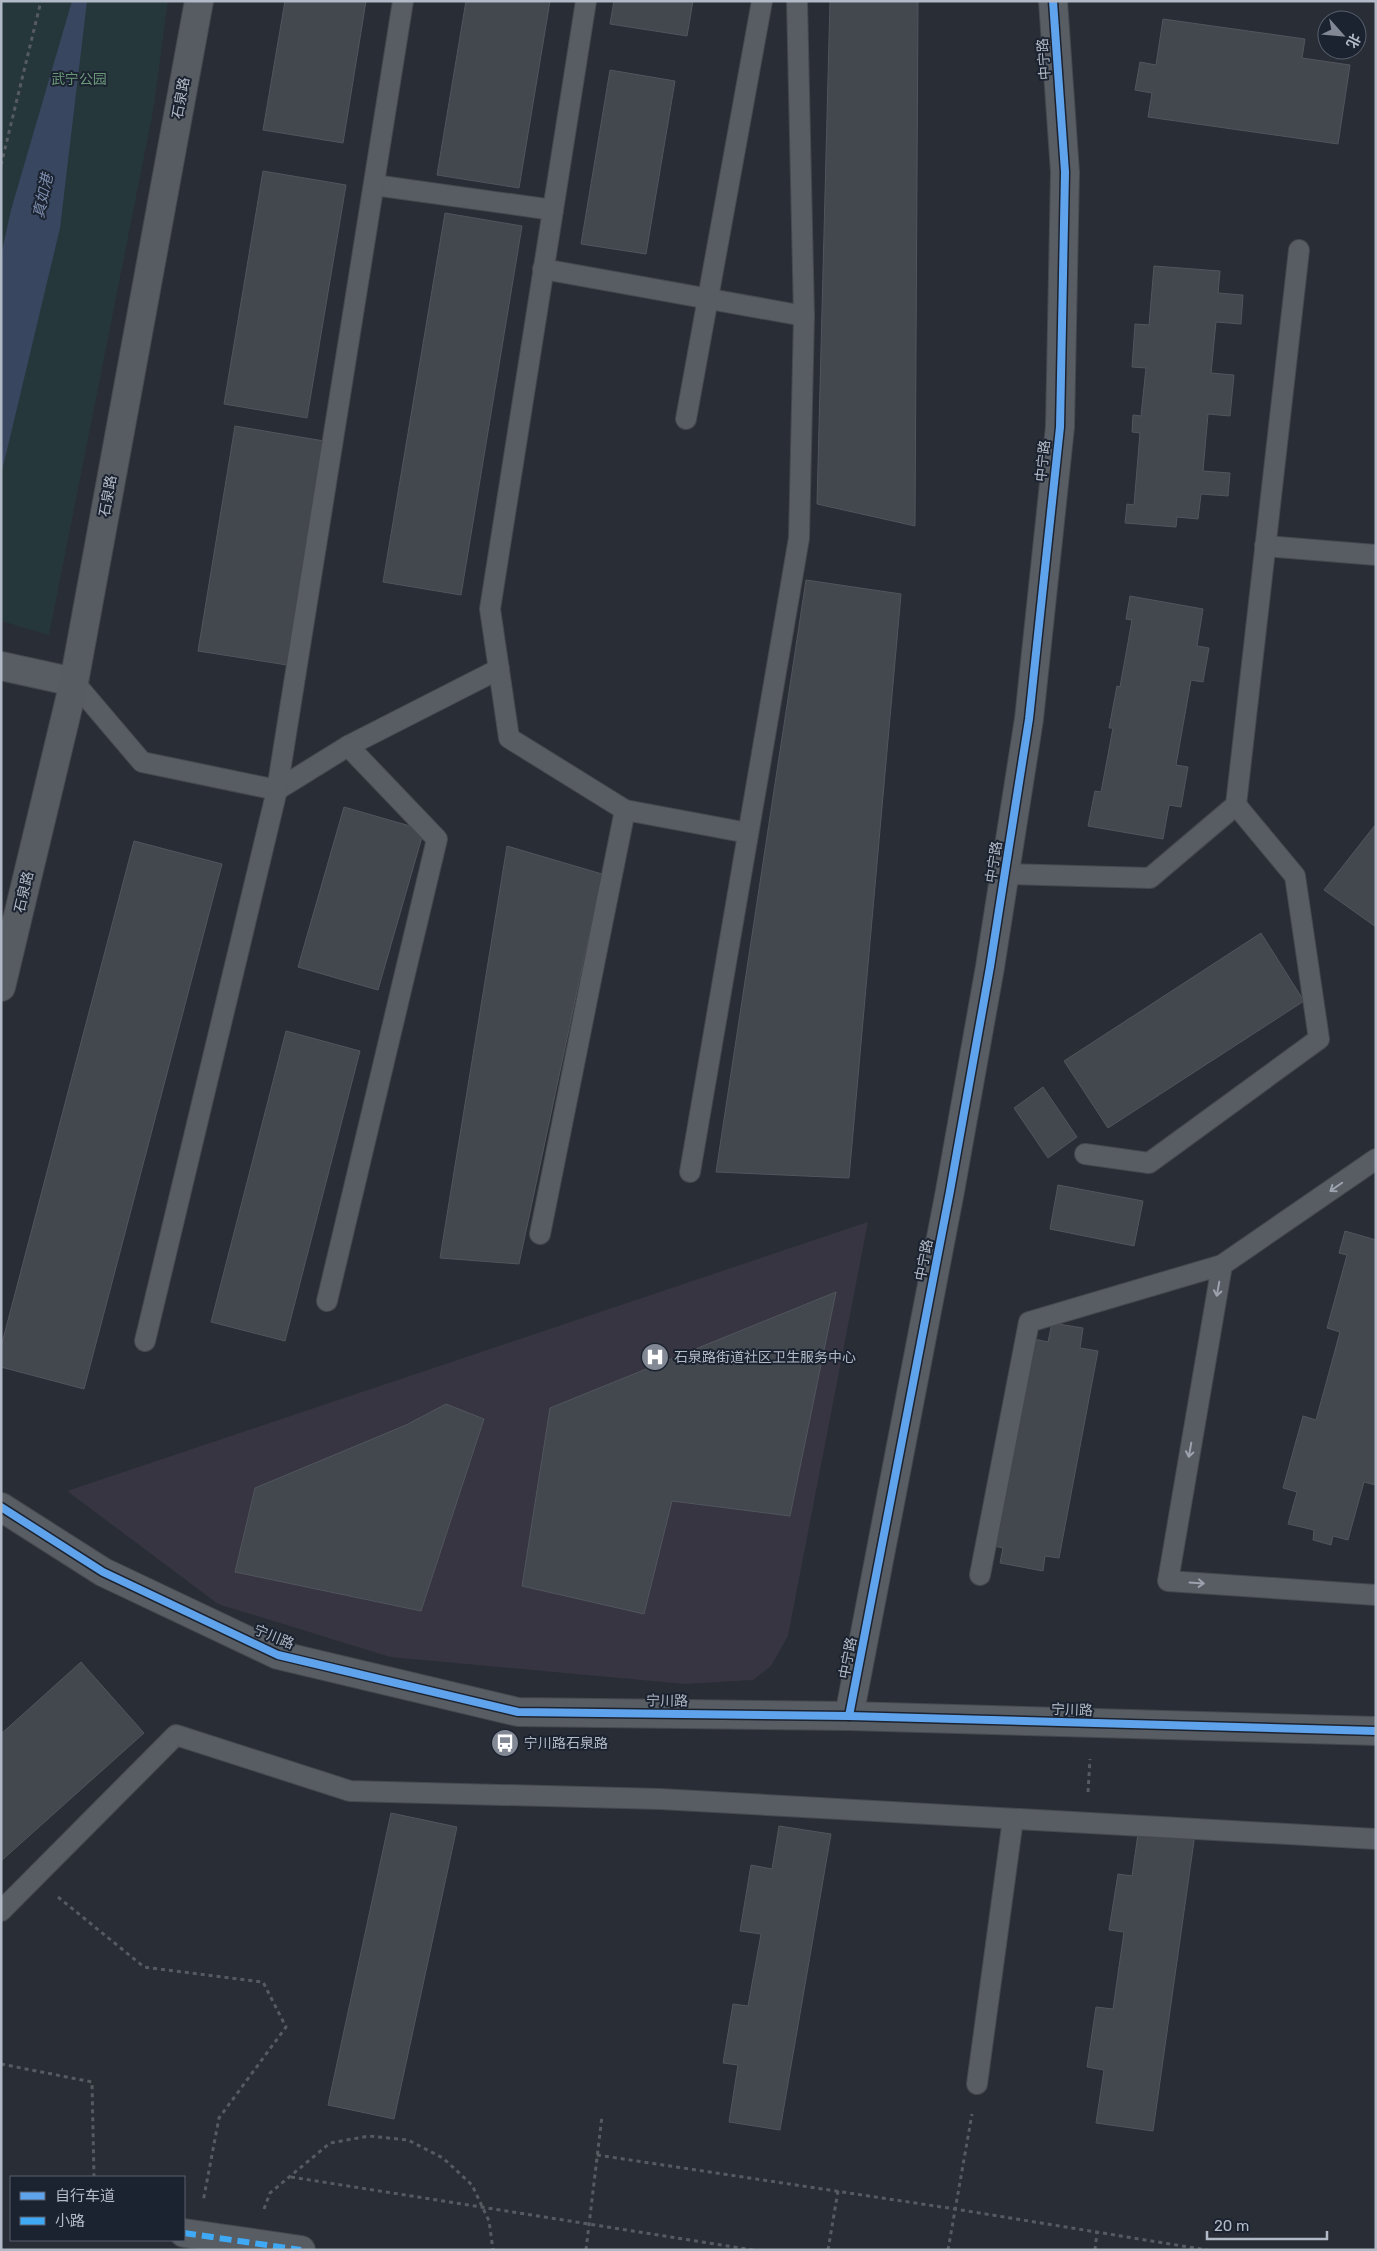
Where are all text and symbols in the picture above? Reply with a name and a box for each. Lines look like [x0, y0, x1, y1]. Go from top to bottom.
north arrow [1317, 10, 1367, 60]
text: 北 [1342, 31, 1364, 51]
street label: 中宁路 [1034, 37, 1054, 81]
park label: 武宁公园 [51, 71, 107, 88]
street label: 石泉路 [169, 76, 193, 120]
water label: 真如港 [30, 170, 57, 220]
street label: 中宁路 [1032, 439, 1054, 483]
street label: 石泉路 [96, 474, 120, 518]
street label: 中宁路 [982, 840, 1006, 884]
street label: 石泉路 [11, 870, 37, 914]
one-way arrow [1329, 1182, 1343, 1192]
street label: 中宁路 [912, 1238, 936, 1282]
one-way arrow [1212, 1281, 1222, 1297]
hospital icon: 石泉路街道社区卫生服务中心 [640, 1342, 670, 1372]
place label: 石泉路街道社区卫生服务中心 [674, 1349, 856, 1366]
one-way arrow [1185, 1441, 1195, 1457]
one-way arrow [1189, 1579, 1205, 1588]
street label: 宁川路 [251, 1621, 297, 1653]
street label: 中宁路 [836, 1636, 860, 1680]
street label: 宁川路 [646, 1692, 688, 1710]
street label: 宁川路 [1051, 1701, 1093, 1719]
bus stop icon: 宁川路石泉路 [490, 1728, 520, 1758]
place label: 宁川路石泉路 [524, 1735, 608, 1752]
legend [10, 2176, 185, 2241]
text: 自行车道 [55, 2187, 115, 2205]
scale bar [1207, 2208, 1327, 2240]
text: 小路 [55, 2212, 85, 2230]
text: 20 m [1214, 2217, 1249, 2235]

